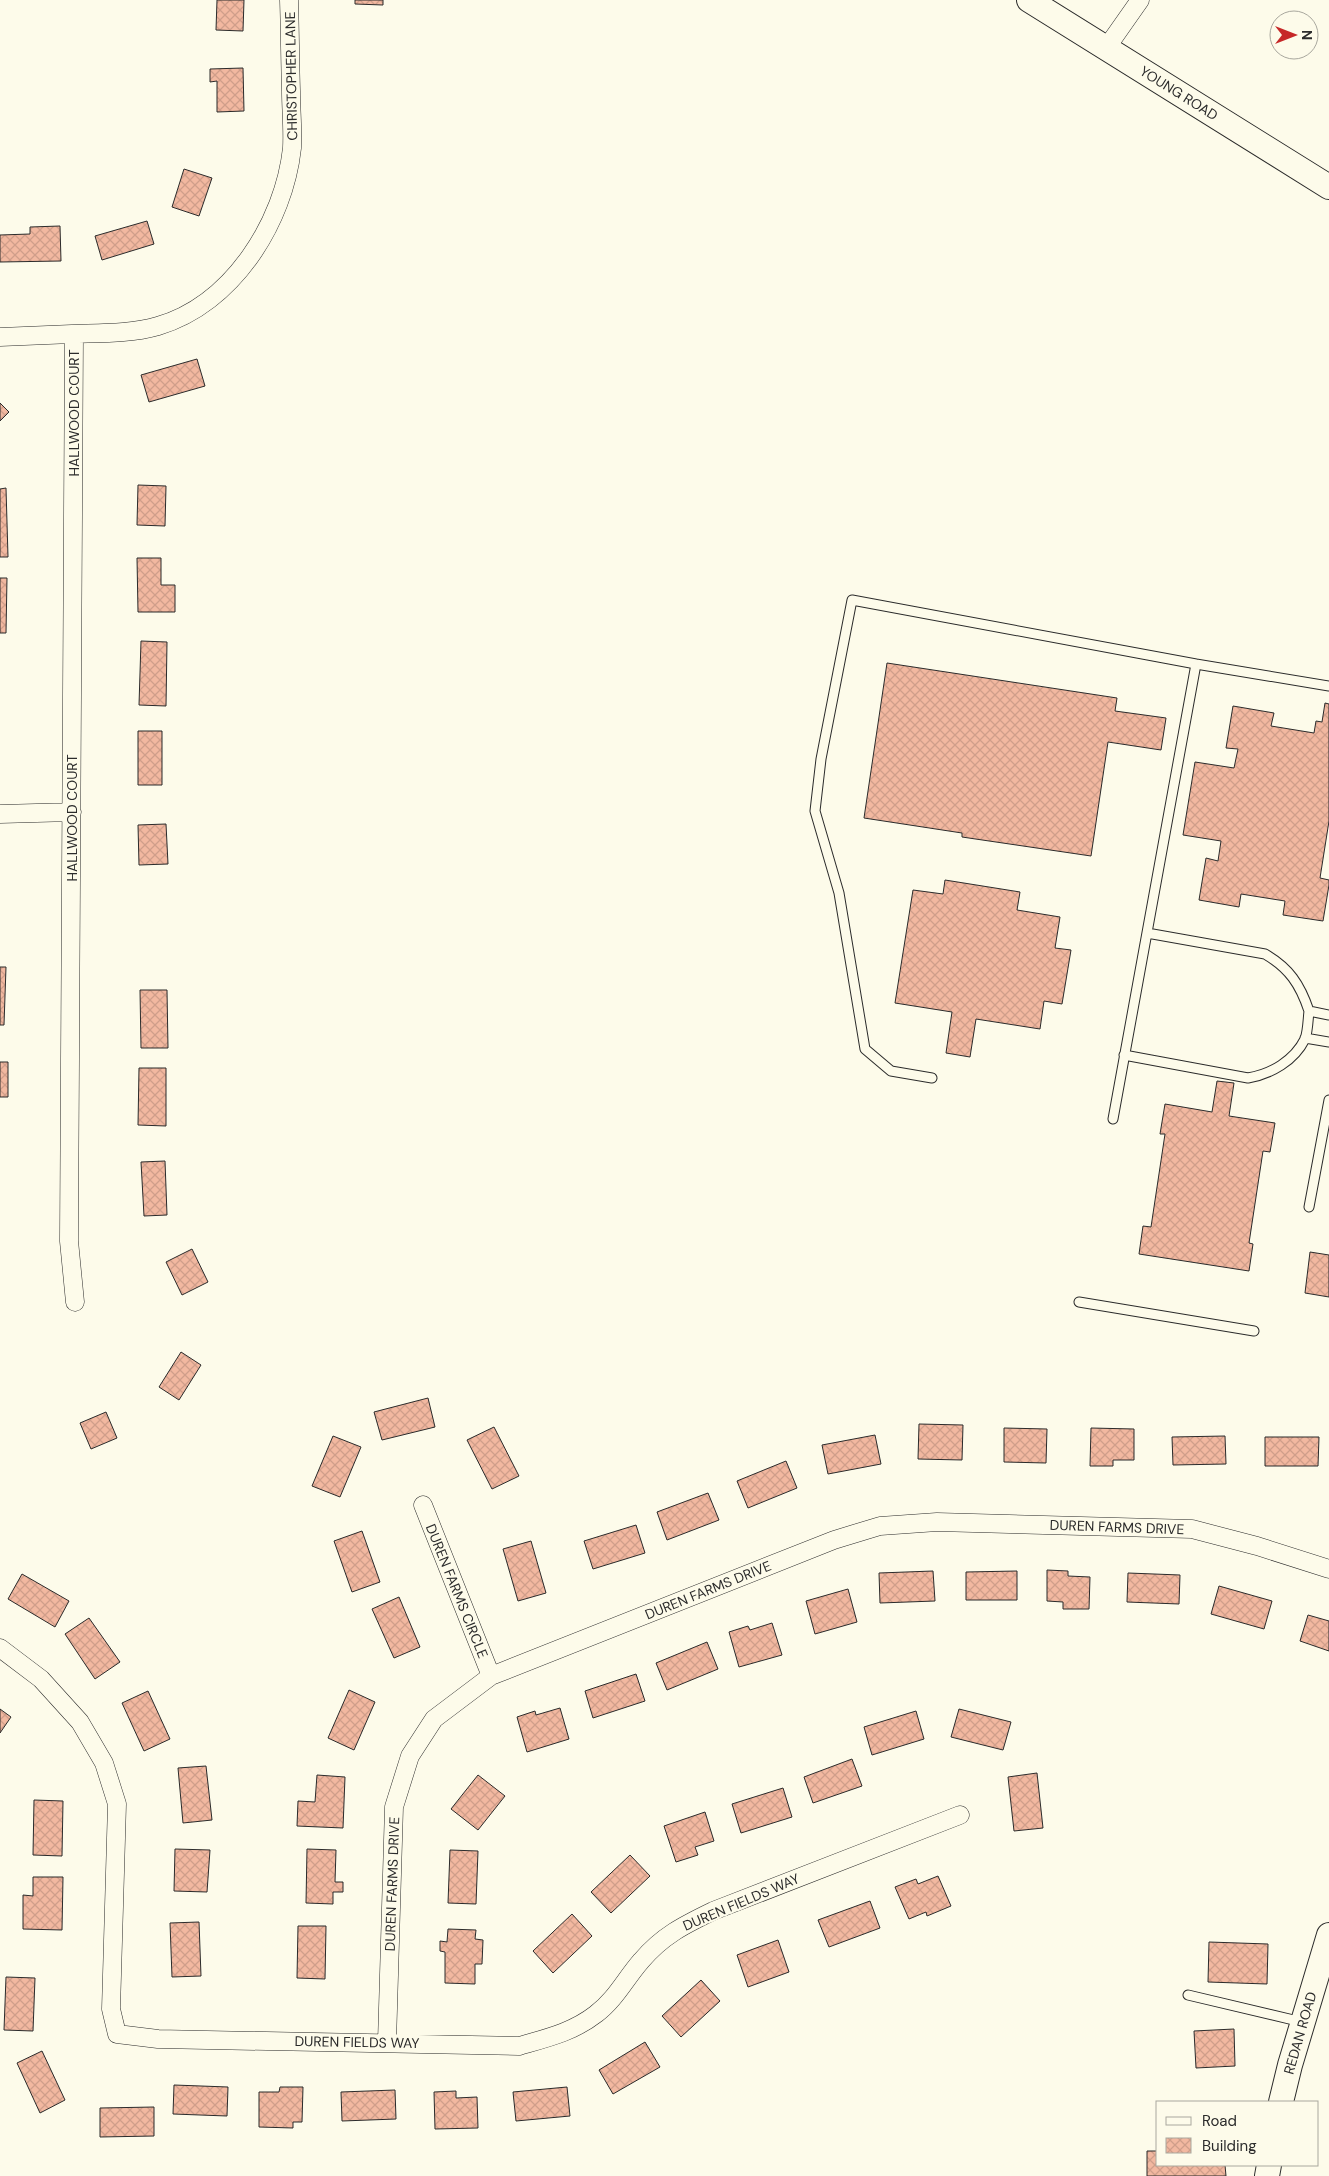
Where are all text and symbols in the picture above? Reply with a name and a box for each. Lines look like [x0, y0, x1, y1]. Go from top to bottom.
north arrow [1269, 10, 1319, 60]
street label: CHRISTOPHER LANE [281, 11, 301, 141]
text: N [1298, 30, 1316, 40]
street label: YOUNG ROAD [1137, 62, 1221, 124]
street label: HALLWOOD COURT [65, 349, 83, 477]
street label: HALLWOOD COURT [63, 754, 81, 882]
street label: DUREN FARMS DRIVE [1049, 1516, 1185, 1538]
street label: DUREN FARMS CIRCLE [422, 1521, 492, 1661]
street label: DUREN FARMS DRIVE [642, 1556, 774, 1624]
street label: DUREN FARMS DRIVE [381, 1816, 403, 1952]
street label: DUREN FIELDS WAY [680, 1869, 802, 1935]
street label: REDAN ROAD [1280, 1990, 1320, 2076]
street label: DUREN FIELDS WAY [294, 2032, 420, 2052]
legend [1156, 2101, 1319, 2166]
text: Road [1202, 2111, 1237, 2131]
text: Building [1202, 2136, 1257, 2156]

